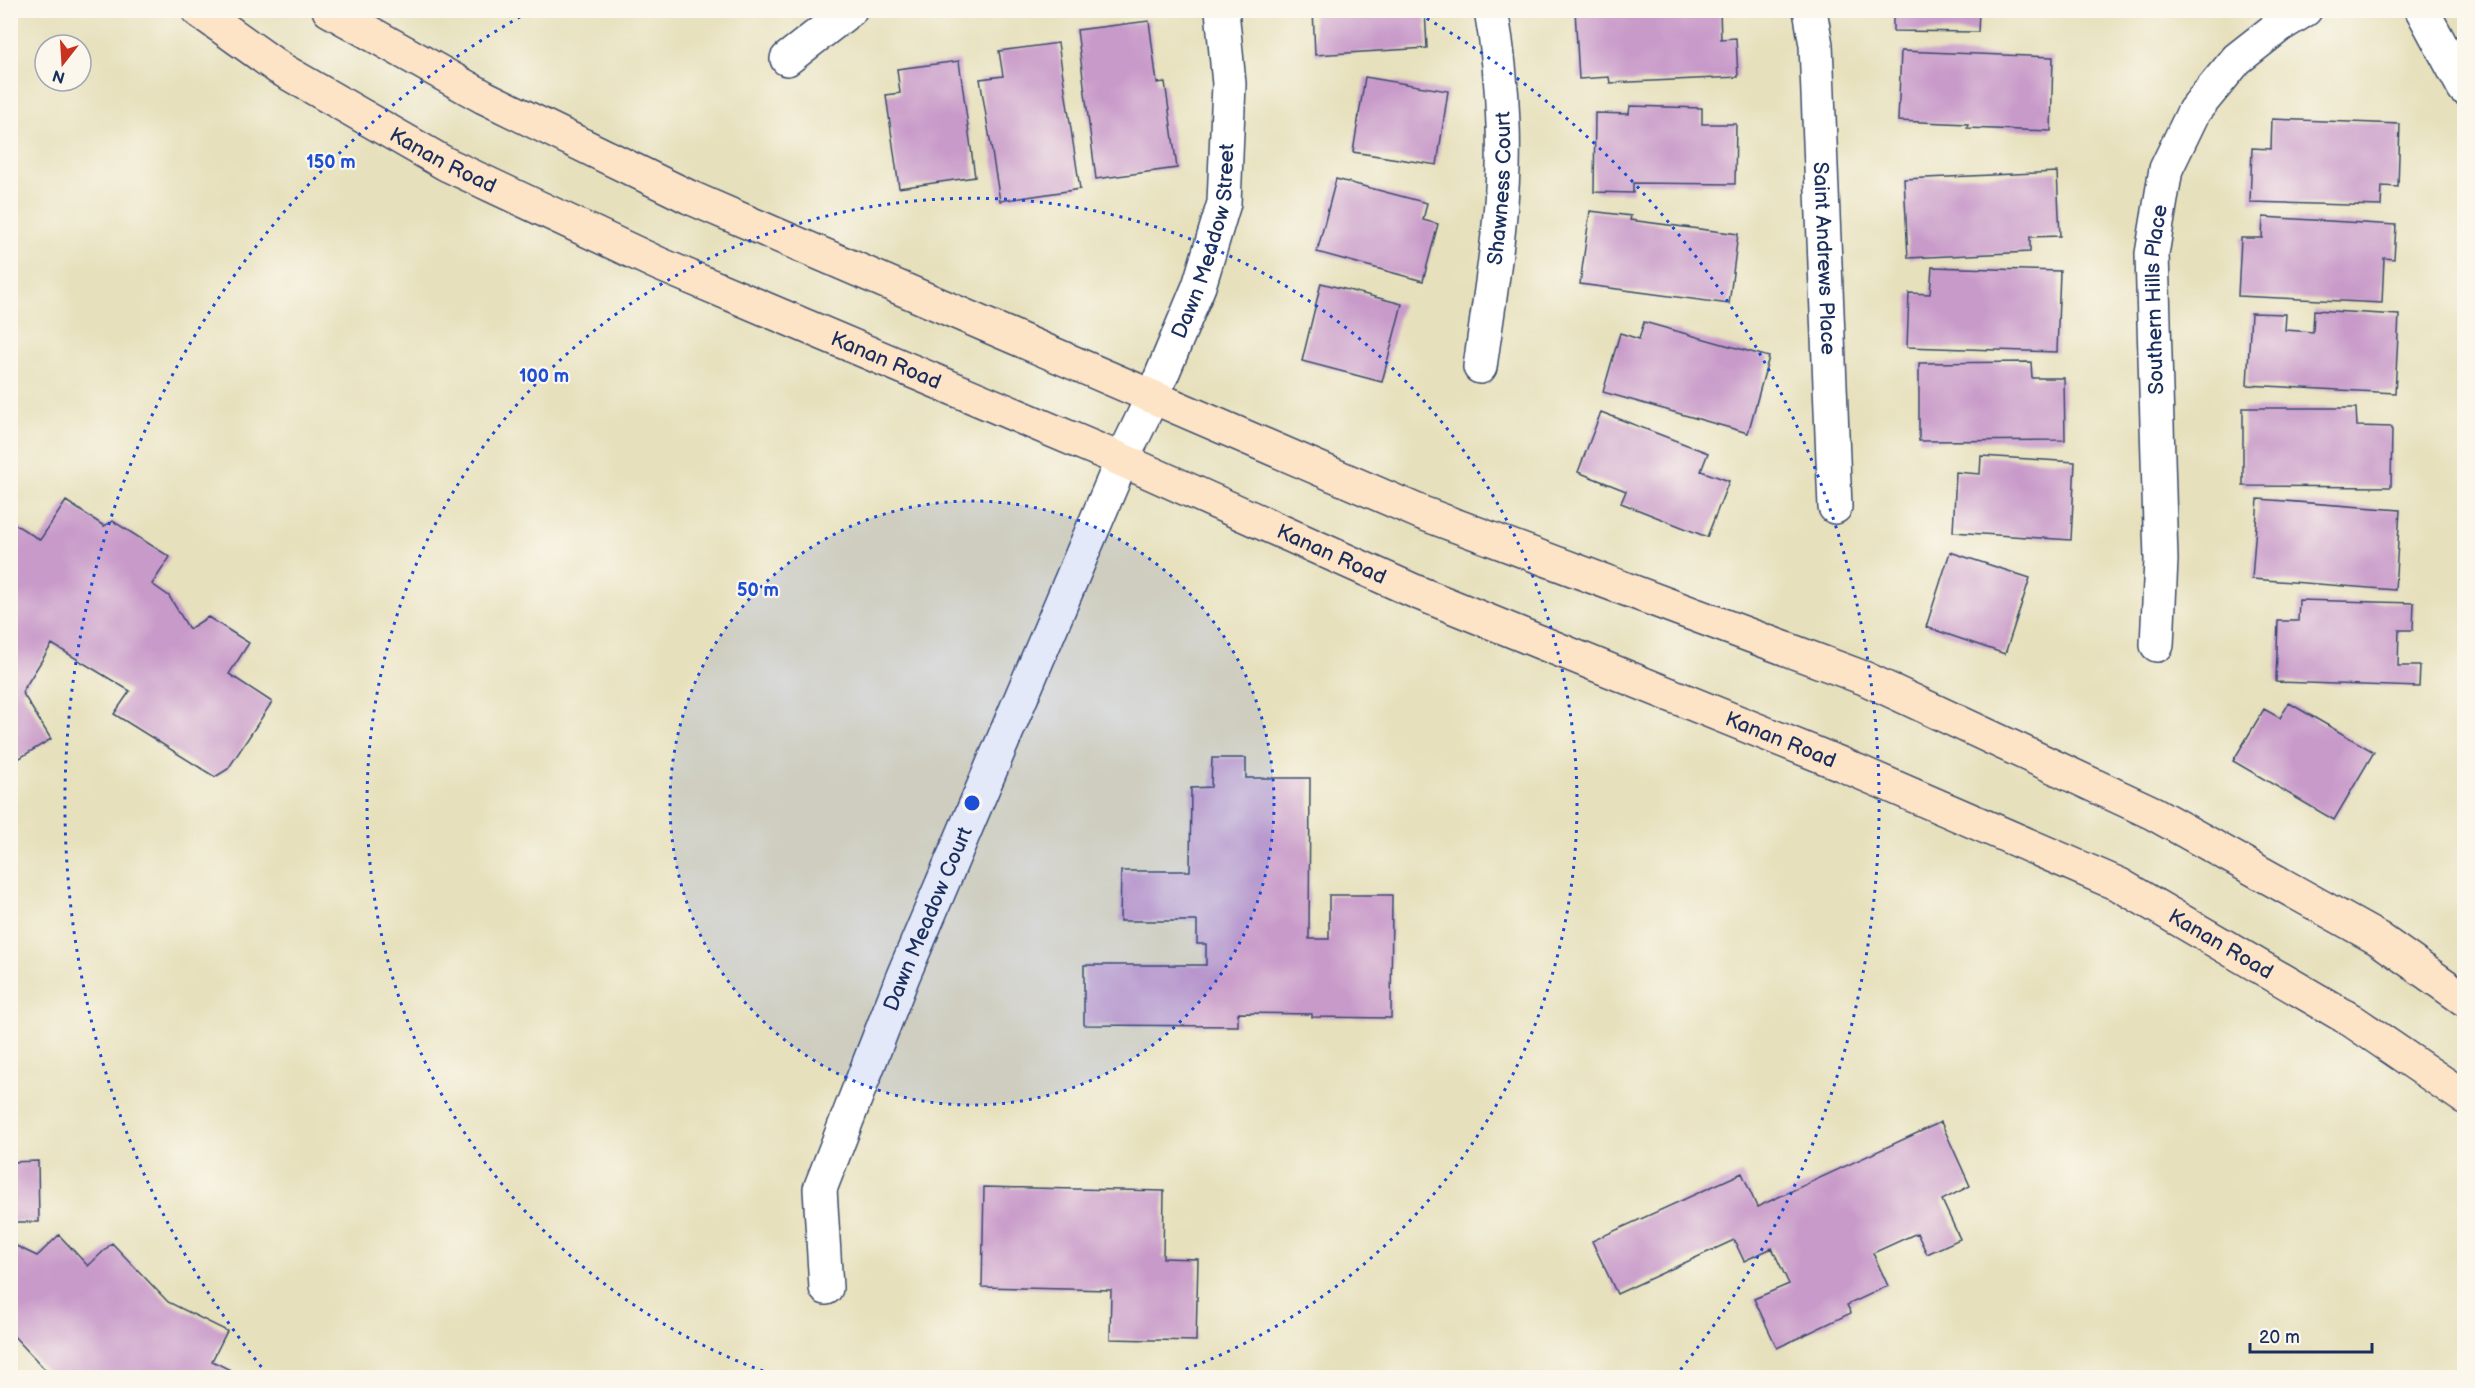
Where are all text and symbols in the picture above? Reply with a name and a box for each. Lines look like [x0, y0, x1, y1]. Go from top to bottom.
north arrow [33, 33, 93, 93]
text: N [51, 65, 68, 87]
street label: Shawness Court [1482, 111, 1516, 266]
street label: Kanan Road [385, 122, 501, 198]
street label: Dawn Meadow Street [1166, 142, 1239, 342]
text: 150 m [306, 152, 356, 173]
street label: Saint Andrews Place [1808, 161, 1841, 355]
street label: Southern Hills Place [2139, 202, 2172, 395]
street label: Kanan Road [827, 326, 945, 394]
text: 100 m [519, 366, 569, 387]
street label: Kanan Road [1273, 519, 1390, 589]
text: 50 m [737, 580, 779, 601]
street label: Kanan Road [1722, 706, 1840, 773]
centre of rings [962, 793, 982, 813]
street label: Dawn Meadow Court [878, 823, 978, 1014]
street label: Kanan Road [2164, 904, 2278, 984]
scale bar [2250, 1316, 2372, 1354]
text: 20 m [2259, 1327, 2300, 1348]

